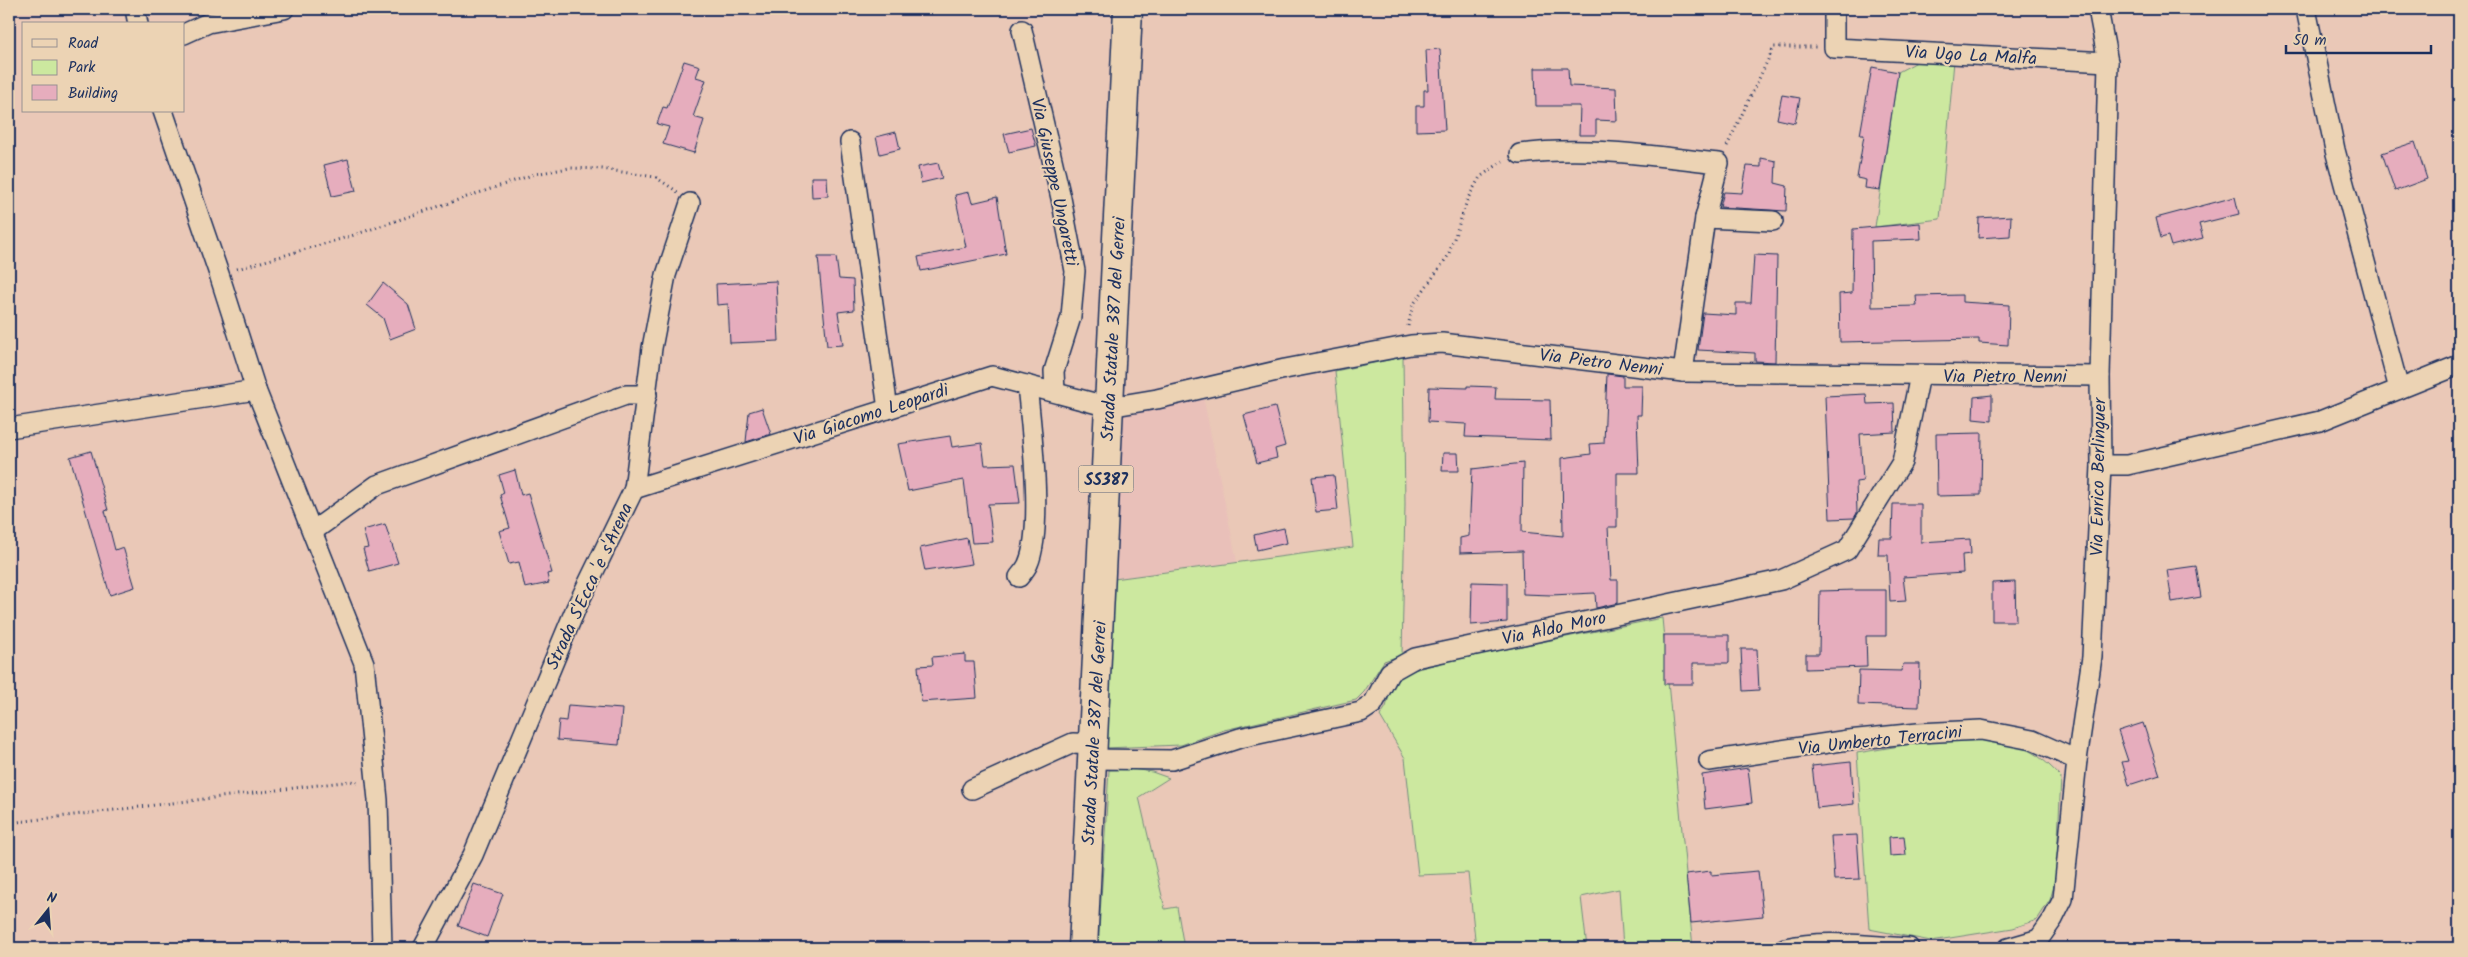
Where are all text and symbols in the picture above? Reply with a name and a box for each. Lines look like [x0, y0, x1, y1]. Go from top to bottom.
legend [22, 22, 185, 112]
scale bar [2286, 22, 2430, 54]
text: 50 m [2293, 29, 2327, 53]
text: Road [68, 32, 99, 56]
street label: Via Ugo La Malfa [1904, 39, 2038, 74]
text: Park [68, 56, 96, 80]
text: Building [68, 82, 118, 106]
street label: Via Giuseppe Ungaretti [1022, 95, 1086, 270]
street label: Strada Statale 387 del Gerrei [1094, 216, 1135, 442]
street label: Via Pietro Nenni [1538, 342, 1665, 386]
street label: Via Pietro Nenni [1943, 363, 2068, 392]
street label: Via Giacomo Leopardi [790, 376, 953, 454]
street label: Via Enrico Berlinguer [2084, 397, 2115, 556]
road number: SS387 [1078, 466, 1134, 492]
street label: Strada S'Ecca 'e s'Arena [539, 498, 642, 675]
street label: Via Aldo Moro [1500, 604, 1609, 655]
street label: Strada Statale 387 del Gerrei [1075, 620, 1116, 846]
street label: Via Umberto Terracini [1797, 718, 1964, 765]
north arrow [22, 884, 72, 934]
text: N [44, 887, 59, 910]

